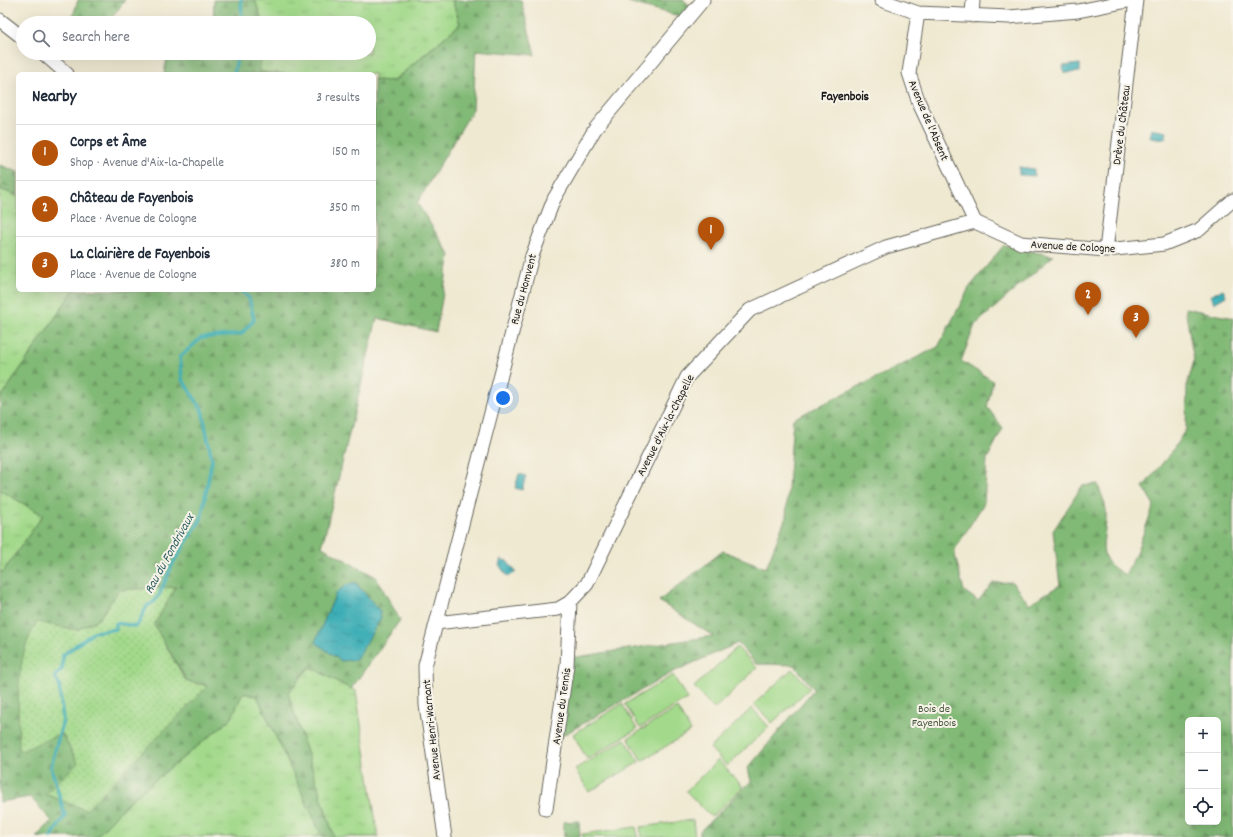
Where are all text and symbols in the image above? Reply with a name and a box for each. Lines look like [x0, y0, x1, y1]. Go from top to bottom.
search box [16, 16, 376, 60]
icon: search [30, 27, 52, 49]
text: Search here [62, 27, 130, 49]
street label: Avenue de l'Absent [903, 77, 953, 164]
street label: Drève du Château [1109, 84, 1136, 166]
text: Nearby [32, 86, 76, 110]
district label: Fayenbois [821, 88, 870, 107]
text: 3 results [316, 89, 360, 108]
text: Corps et Âme [70, 132, 147, 154]
text: 1 [44, 143, 46, 162]
text: 150 m [332, 143, 360, 162]
text: Shop · Avenue d'Aix-la-Chapelle [70, 154, 224, 173]
text: Château de Fayenbois [70, 188, 193, 210]
text: 2 [42, 199, 48, 218]
text: 350 m [329, 199, 360, 218]
text: Place · Avenue de Cologne [70, 210, 197, 229]
pin: 1 [698, 217, 724, 250]
street label: Avenue de Cologne [1030, 237, 1116, 258]
text: La Clairière de Fayenbois [70, 244, 210, 266]
street label: Rue du Homvent [507, 252, 542, 327]
text: 3 [42, 255, 48, 274]
text: 380 m [330, 255, 360, 274]
text: Place · Avenue de Cologne [70, 266, 197, 285]
pin: 2 [1075, 282, 1101, 315]
pin: 3 [1123, 305, 1149, 338]
street label: Avenue d'Aix-la-Chapelle [633, 372, 699, 480]
your location [493, 388, 513, 408]
water label: Rau du Fondrivaux [140, 510, 201, 598]
street label: Avenue du Tennis [549, 667, 576, 746]
street label: Avenue Henri-Warnant [419, 678, 446, 781]
park label: Bois de Fayenbois [912, 701, 956, 732]
map controls [1185, 717, 1221, 825]
button: + [1185, 717, 1221, 753]
button: − [1185, 753, 1221, 789]
button: locate [1185, 789, 1221, 825]

